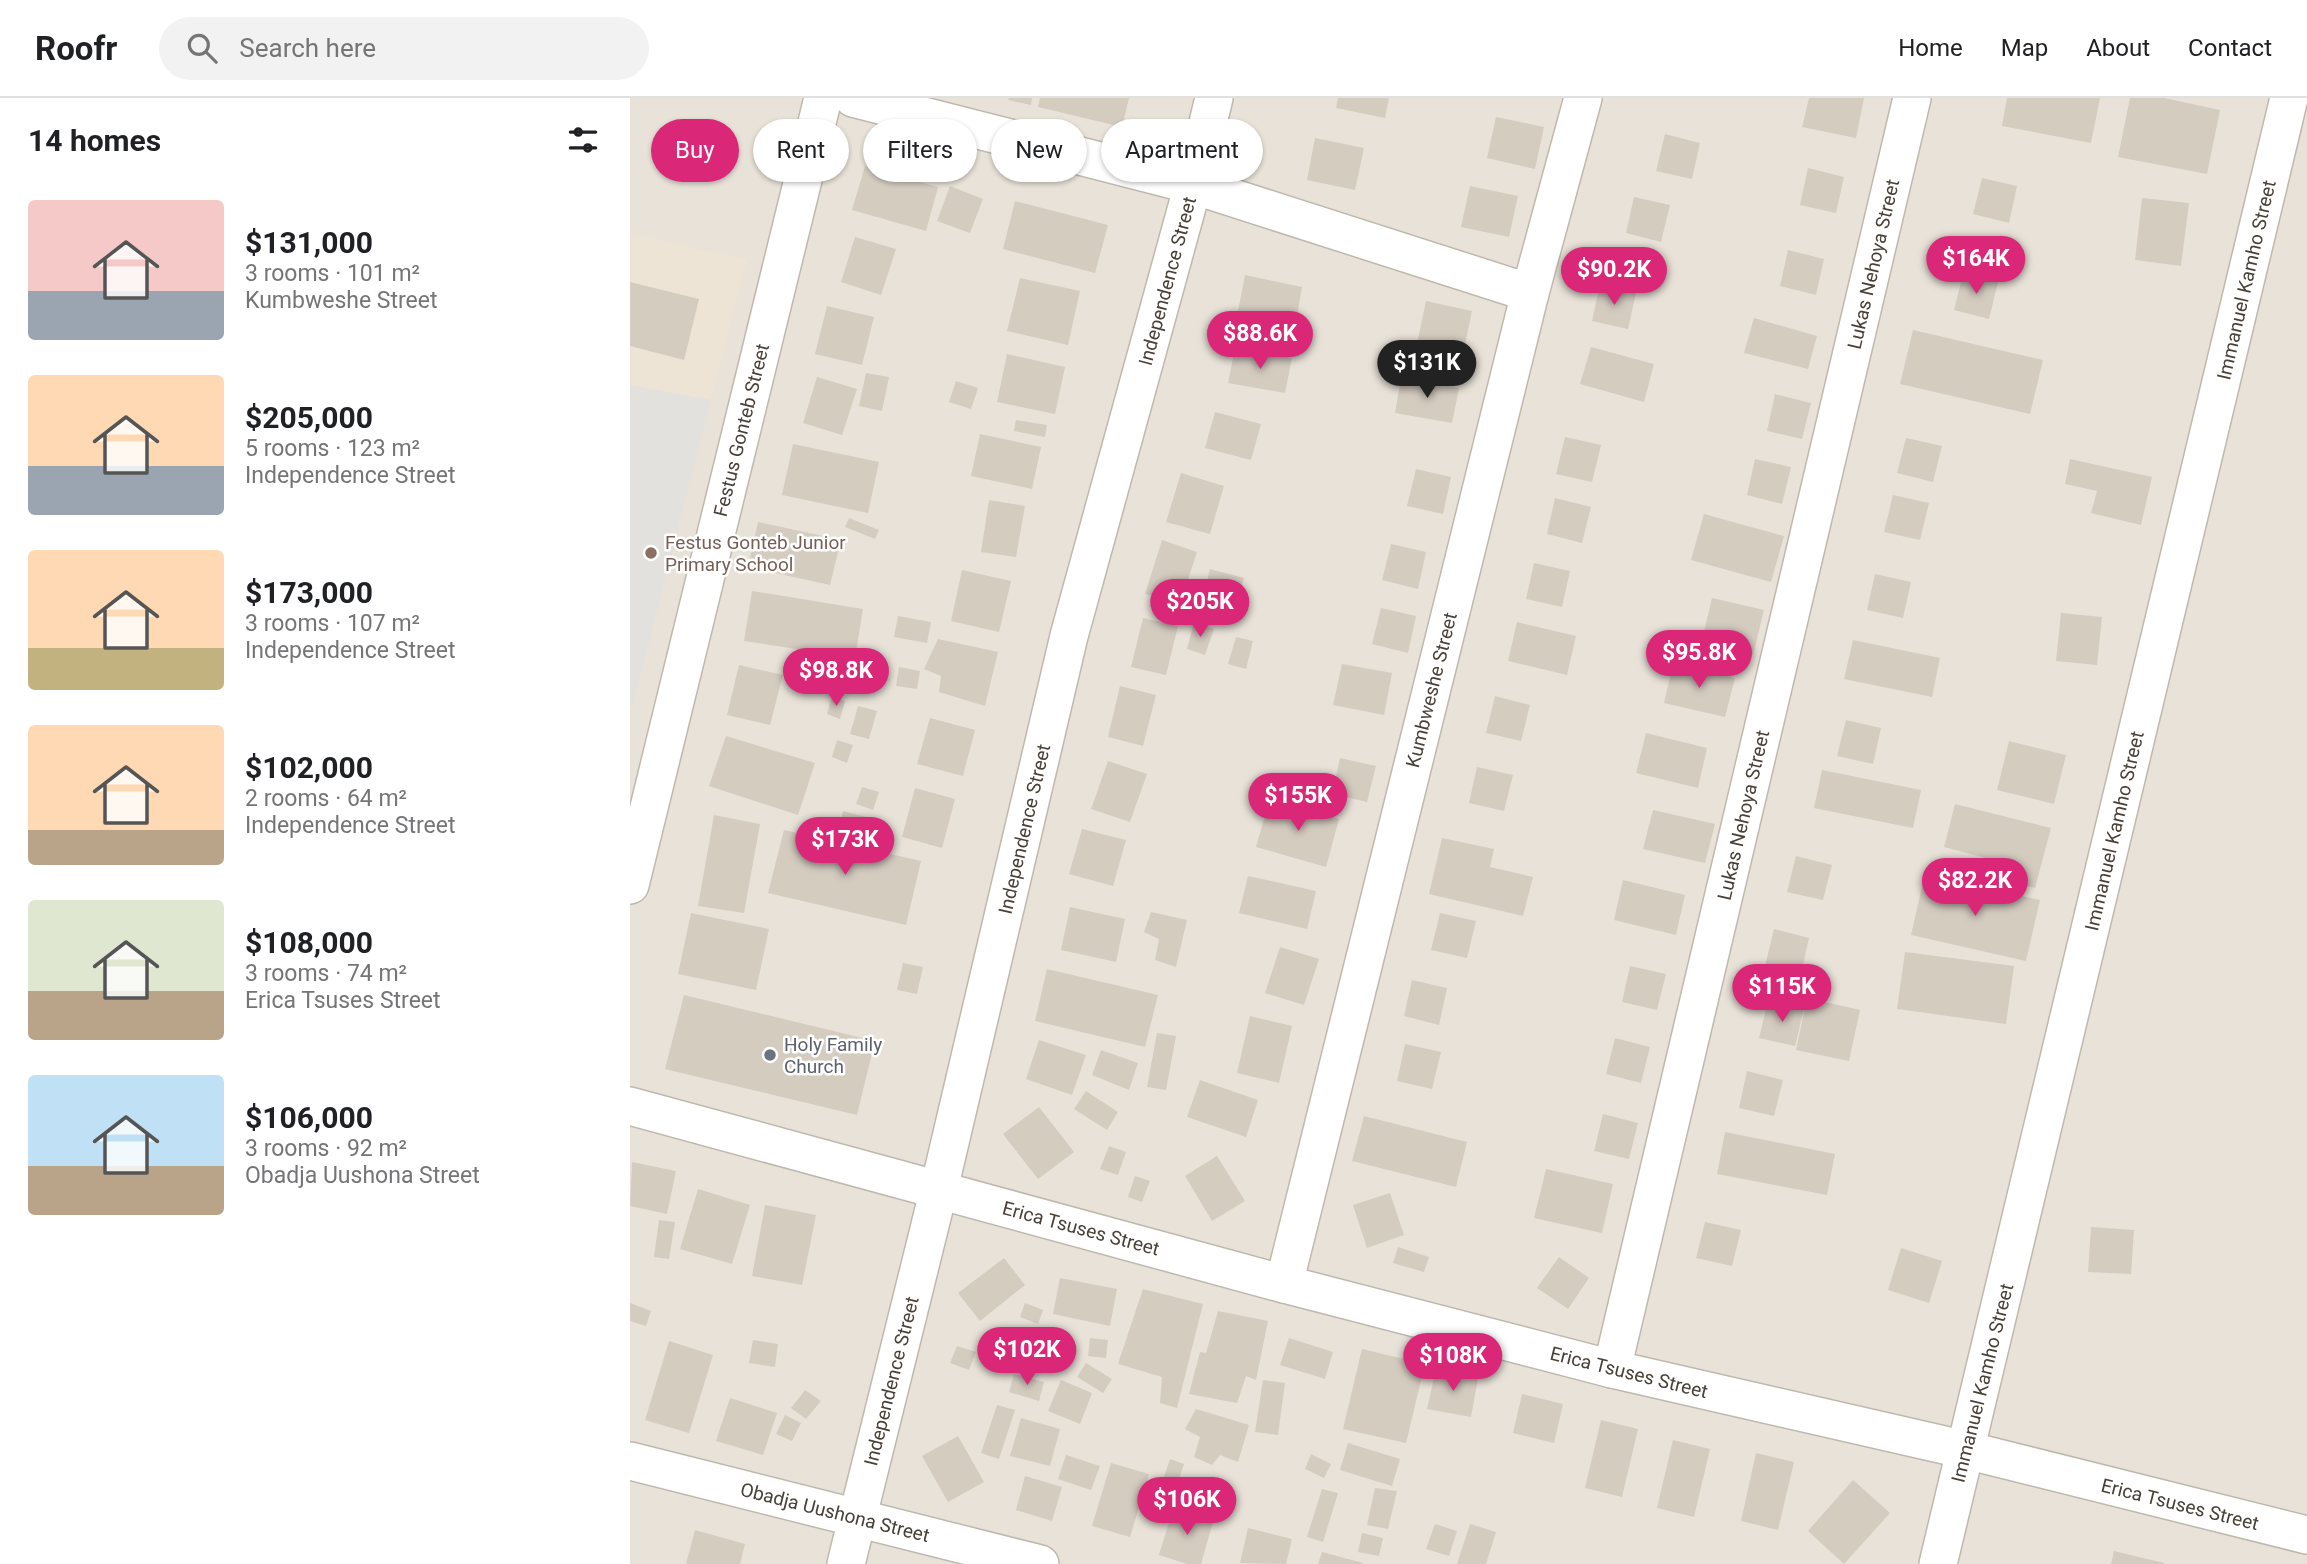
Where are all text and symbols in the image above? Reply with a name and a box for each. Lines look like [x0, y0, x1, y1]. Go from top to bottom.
search box [159, 17, 649, 80]
text: Roofr [35, 29, 117, 68]
icon: search [183, 29, 221, 67]
text: Search here [239, 33, 376, 63]
text: Home [1898, 34, 1963, 62]
text: Map [2001, 34, 2048, 62]
text: About [2086, 34, 2150, 62]
text: Contact [2188, 34, 2272, 62]
chip: Buy [651, 119, 739, 182]
chip: Rent [753, 119, 849, 182]
chip: Filters [863, 119, 977, 182]
chip: New [991, 119, 1087, 182]
chip: Apartment [1101, 119, 1263, 182]
icon: filters [564, 121, 602, 159]
text: 14 homes [28, 123, 161, 158]
street label: Lukas Nehoya Street [1843, 177, 1904, 351]
street label: Immanuel Kamho Street [2212, 178, 2281, 382]
street label: Independence Street [1134, 194, 1201, 368]
text: $131,000 [245, 225, 373, 260]
icon: home [84, 228, 168, 312]
pin: $164K [1927, 236, 2025, 296]
text: $164K [1942, 245, 2010, 272]
pin: $90.2K [1557, 248, 1671, 307]
text: $90.2K [1577, 256, 1651, 283]
text: 3 rooms · 101 m² [245, 260, 420, 287]
text: Kumbweshe Street [245, 287, 438, 314]
pin: $88.6K [1203, 312, 1317, 371]
text: $88.6K [1223, 320, 1297, 347]
street label: Festus Gonteb Street [709, 341, 774, 519]
pin: $131K [1378, 341, 1476, 400]
text: $131K [1393, 349, 1461, 376]
text: $205,000 [245, 400, 373, 435]
icon: home [84, 403, 168, 487]
text: 5 rooms · 123 m² [245, 435, 420, 462]
text: Independence Street [245, 462, 455, 489]
place label: Festus Gonteb Junior Primary School [665, 531, 846, 576]
marker: Festus Gonteb Junior Primary School [643, 545, 659, 561]
text: $173,000 [245, 575, 373, 610]
icon: home [84, 578, 168, 662]
pin: $205K [1151, 580, 1249, 639]
text: $205K [1166, 588, 1234, 615]
text: 3 rooms · 107 m² [245, 610, 420, 637]
street label: Kumbweshe Street [1401, 610, 1462, 770]
pin: $95.8K [1642, 630, 1756, 690]
text: Independence Street [245, 637, 455, 664]
text: $95.8K [1662, 639, 1736, 666]
pin: $98.8K [779, 648, 893, 708]
text: $98.8K [799, 657, 873, 684]
street label: Lukas Nehoya Street [1713, 728, 1774, 902]
street label: Immanuel Kamho Street [2080, 729, 2149, 933]
street label: Independence Street [994, 742, 1055, 916]
text: $102,000 [245, 750, 373, 785]
icon: home [84, 753, 168, 837]
pin: $155K [1249, 774, 1347, 833]
text: $155K [1264, 782, 1332, 809]
text: 2 rooms · 64 m² [245, 785, 407, 812]
text: Independence Street [245, 812, 455, 839]
pin: $173K [796, 818, 894, 877]
text: $173K [811, 826, 879, 853]
pin: $82.2K [1918, 858, 2032, 918]
text: $82.2K [1938, 867, 2012, 894]
text: $108,000 [245, 925, 373, 960]
icon: home [84, 928, 168, 1012]
text: 3 rooms · 74 m² [245, 960, 407, 987]
pin: $115K [1733, 964, 1831, 1024]
text: $115K [1748, 973, 1816, 1000]
text: Erica Tsuses Street [245, 987, 441, 1014]
place label: Holy Family Church [784, 1033, 882, 1078]
marker: Holy Family Church [762, 1047, 778, 1063]
text: $106,000 [245, 1100, 373, 1135]
icon: home [84, 1103, 168, 1187]
text: 3 rooms · 92 m² [245, 1135, 407, 1162]
text: Obadja Uushona Street [245, 1162, 480, 1189]
street label: Erica Tsuses Street [1000, 1196, 1162, 1260]
street label: Immanuel Kamho Street [1947, 1281, 2018, 1485]
street label: Independence Street [859, 1294, 924, 1468]
pin: $102K [978, 1328, 1076, 1387]
pin: $108K [1404, 1334, 1502, 1393]
text: $102K [993, 1336, 1061, 1363]
text: $108K [1419, 1342, 1487, 1369]
street label: Erica Tsuses Street [1548, 1342, 1710, 1403]
street label: Erica Tsuses Street [2099, 1474, 2261, 1535]
street label: Obadja Uushona Street [738, 1478, 932, 1547]
pin: $106K [1138, 1478, 1236, 1537]
text: $106K [1153, 1486, 1221, 1513]

